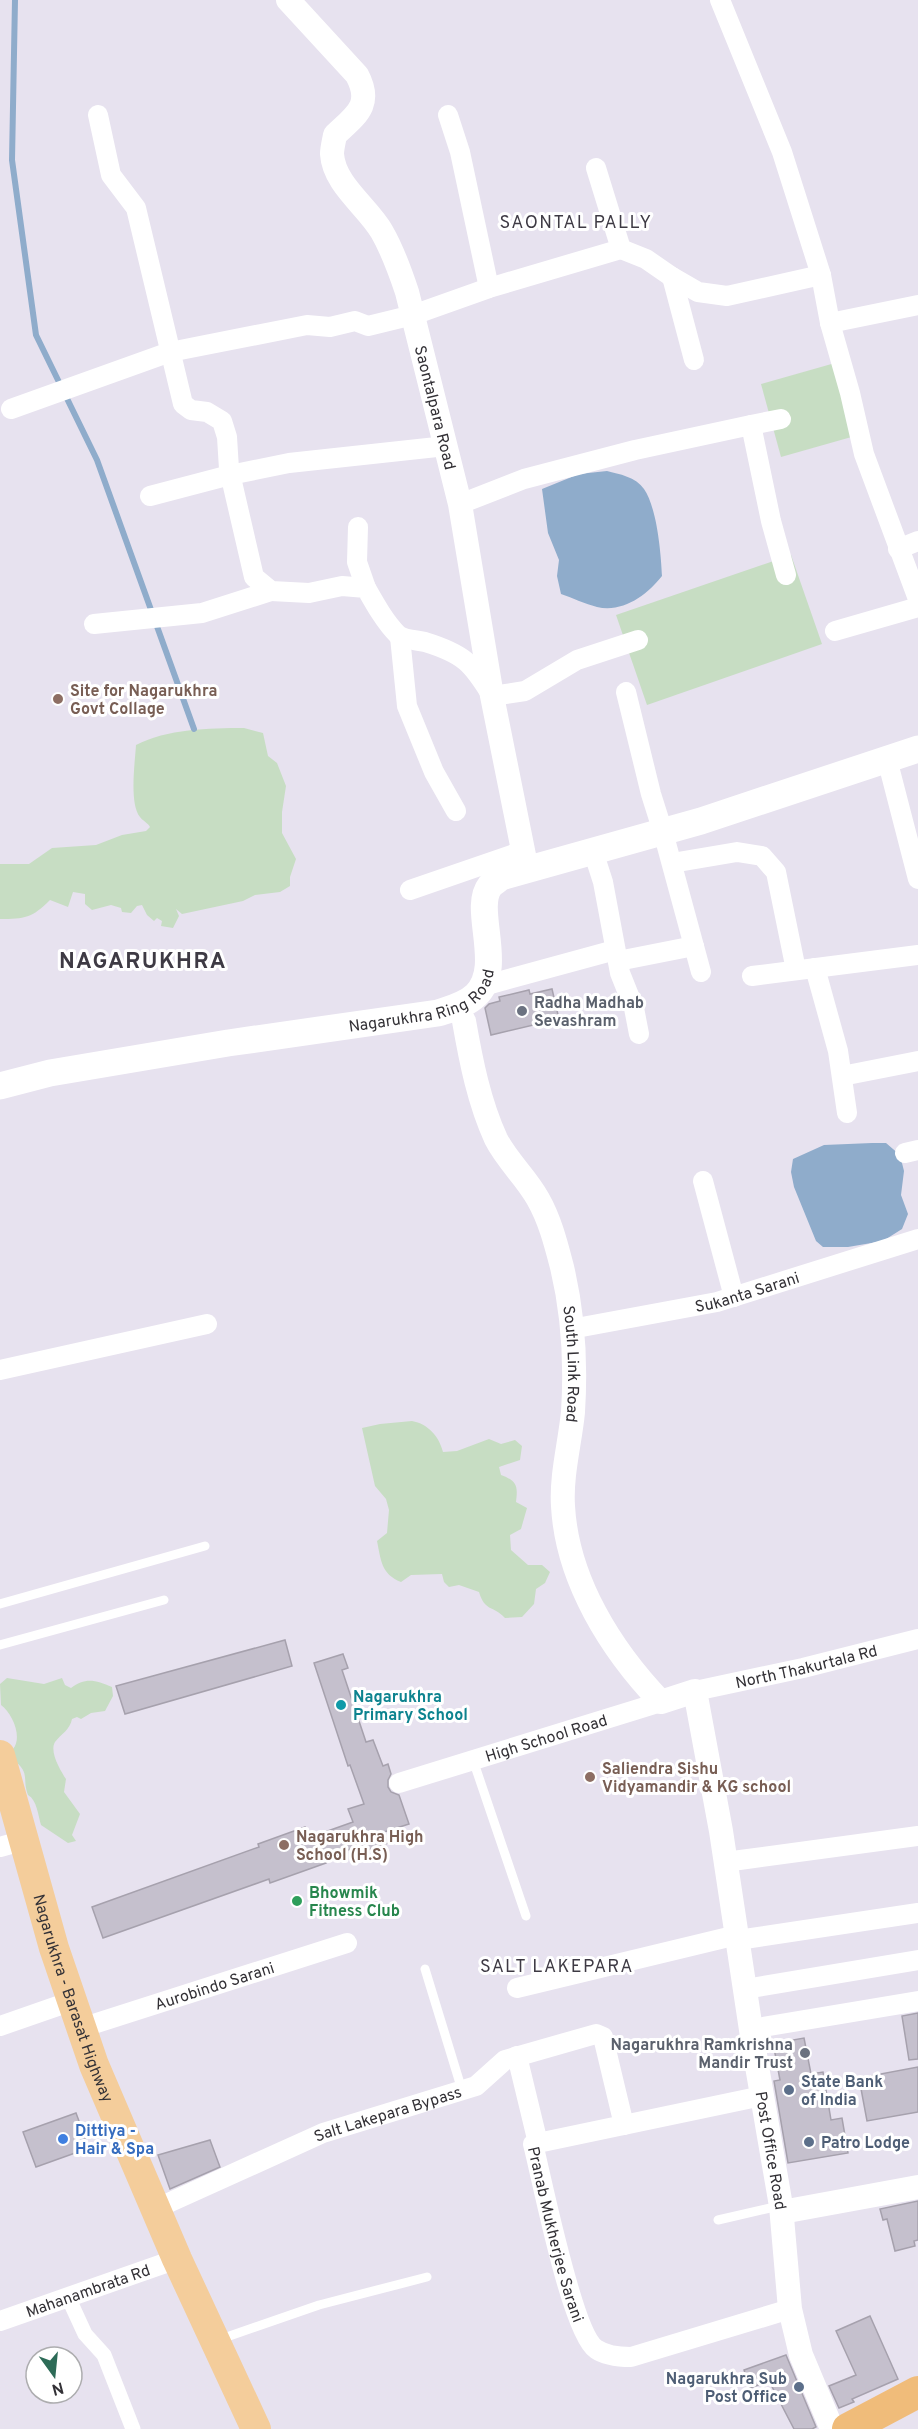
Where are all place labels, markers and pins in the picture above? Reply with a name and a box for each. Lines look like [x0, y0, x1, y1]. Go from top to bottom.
place label: Site for Nagarukhra Govt Collage [70, 682, 217, 720]
marker: Site for Nagarukhra Govt Collage [51, 692, 65, 706]
place label: Radha Madhab Sevashram [534, 994, 644, 1032]
marker: Radha Madhab Sevashram [515, 1004, 529, 1018]
place label: Nagarukhra Primary School [353, 1688, 468, 1726]
marker: Nagarukhra Primary School [334, 1698, 348, 1712]
place label: Saliendra Sishu Vidyamandir & KG school [602, 1760, 791, 1798]
marker: Saliendra Sishu Vidyamandir & KG school [583, 1770, 597, 1784]
place label: Nagarukhra High School (H.S) [296, 1828, 424, 1866]
marker: Nagarukhra High School (H.S) [277, 1838, 291, 1852]
place label: Bhowmik Fitness Club [309, 1884, 400, 1922]
marker: Bhowmik Fitness Club [290, 1894, 304, 1908]
place label: Nagarukhra Ramkrishna Mandir Trust [611, 2036, 793, 2074]
marker: Nagarukhra Ramkrishna Mandir Trust [798, 2046, 812, 2060]
place label: State Bank of India [801, 2073, 883, 2111]
marker: State Bank of India [782, 2083, 796, 2097]
place label: Dittiya - Hair & Spa [75, 2122, 154, 2160]
marker: Dittiya - Hair & Spa [56, 2132, 70, 2146]
place label: Patro Lodge [821, 2134, 910, 2154]
marker: Patro Lodge [802, 2135, 816, 2149]
place label: Nagarukhra Sub Post Office [666, 2370, 787, 2408]
marker: Nagarukhra Sub Post Office [792, 2380, 806, 2394]

